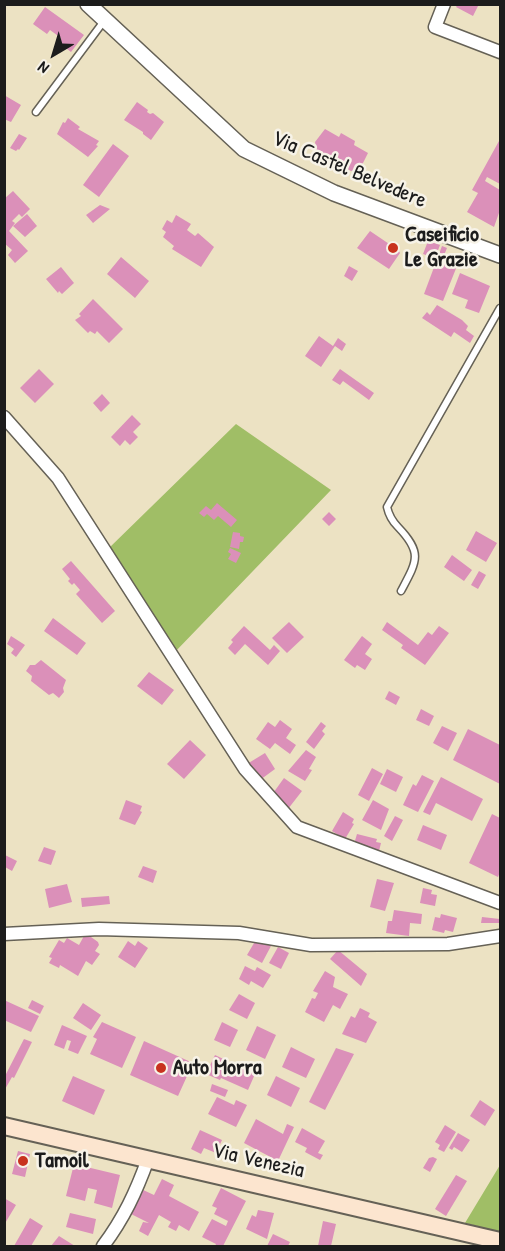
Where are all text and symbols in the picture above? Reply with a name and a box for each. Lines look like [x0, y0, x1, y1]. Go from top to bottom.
north arrow [24, 24, 84, 84]
text: N [33, 57, 53, 79]
street label: Via Castel Belvedere [268, 126, 430, 214]
place label: Caseificio Le Grazie [405, 222, 479, 274]
marker: Caseificio Le Grazie [386, 241, 400, 255]
place label: Auto Morra [173, 1055, 262, 1081]
marker: Auto Morra [154, 1061, 168, 1075]
street label: Via Venezia [209, 1138, 307, 1184]
place label: Tamoil [35, 1148, 89, 1174]
marker: Tamoil [16, 1154, 30, 1168]

